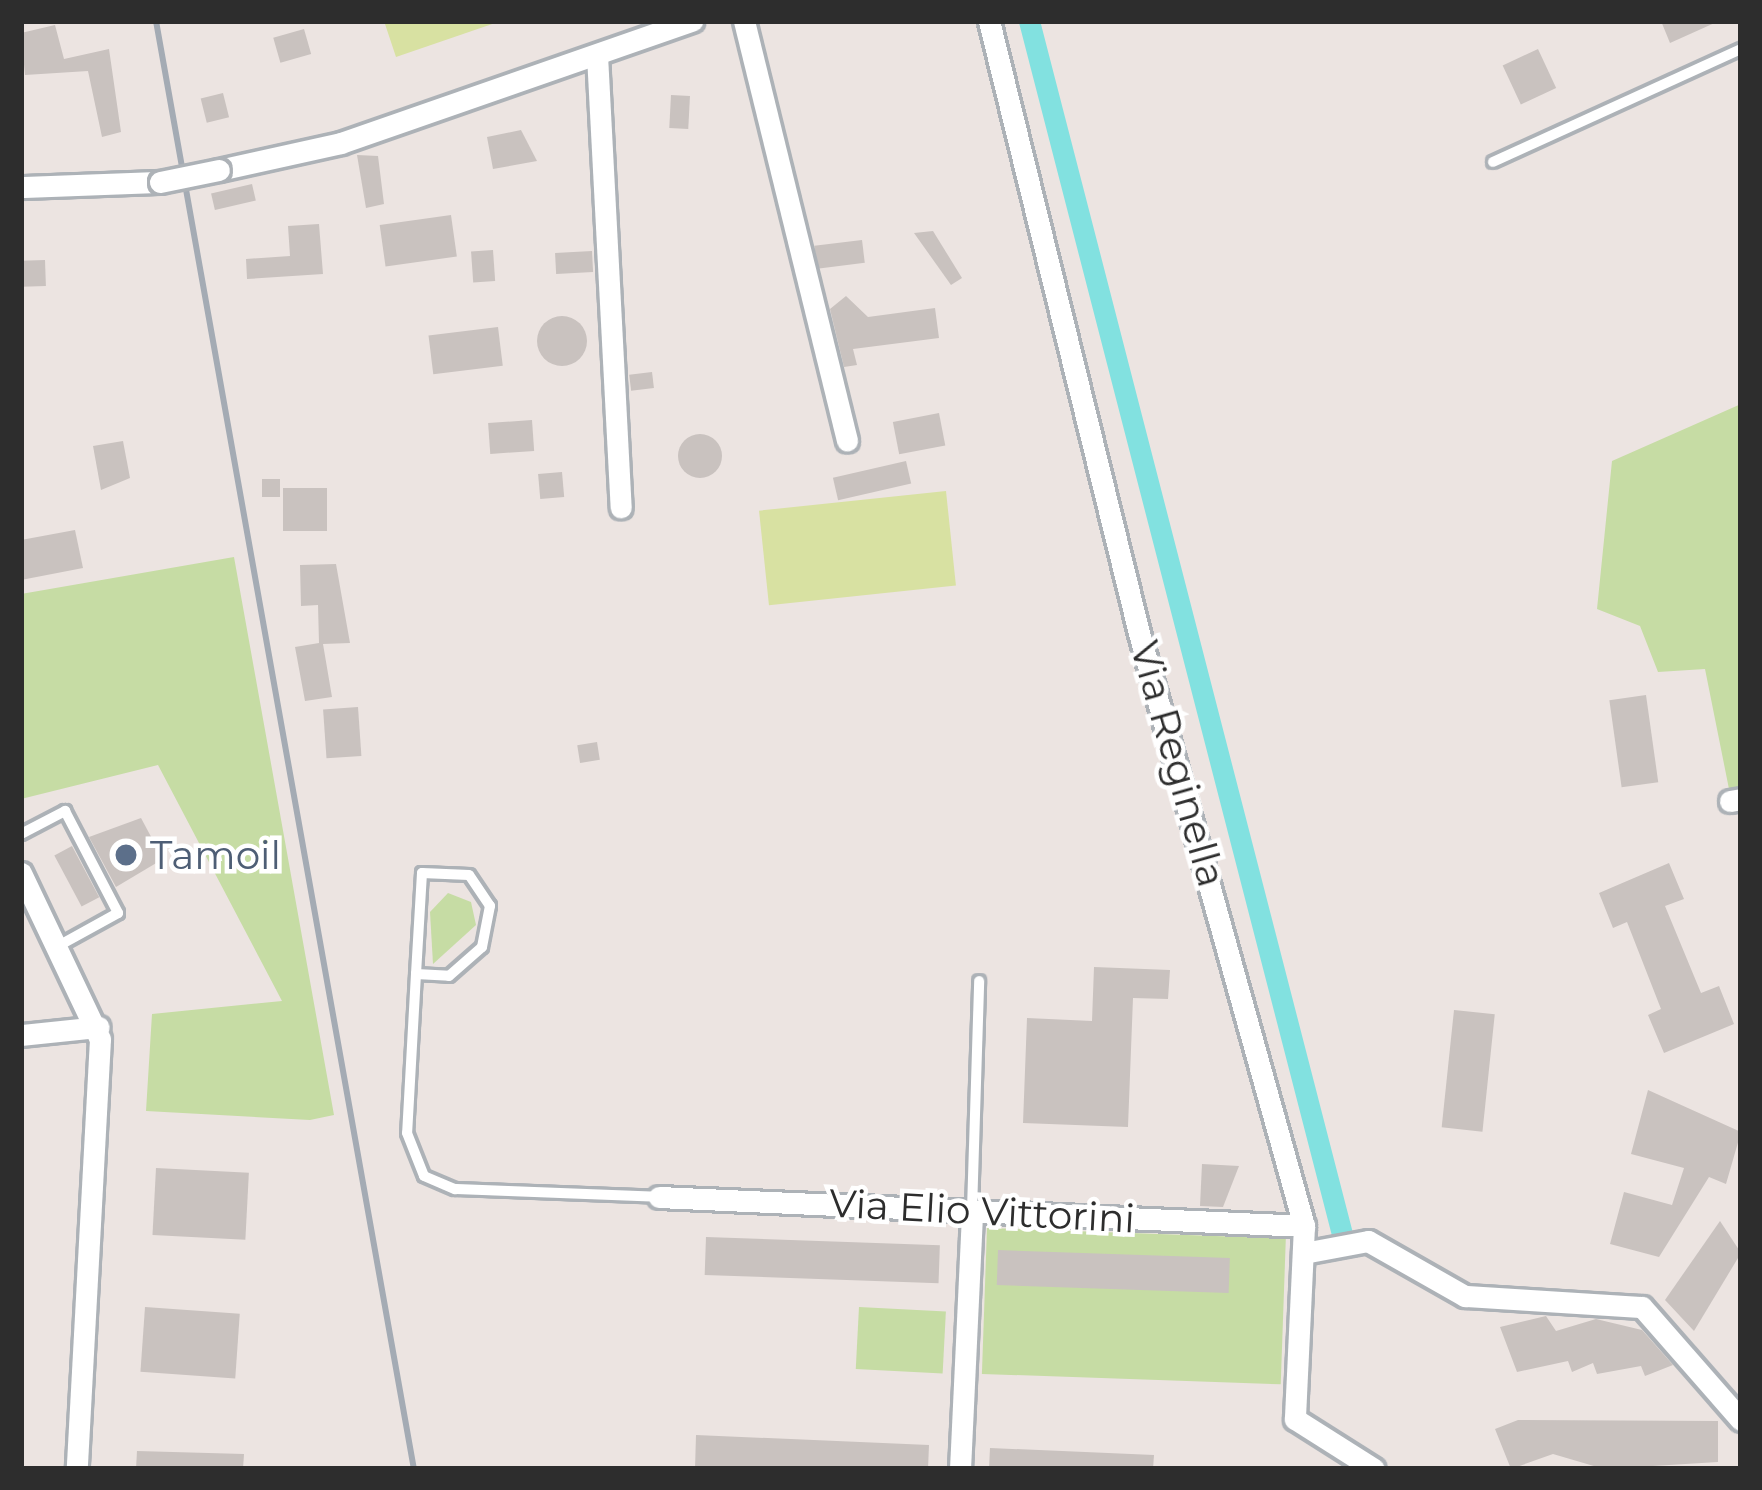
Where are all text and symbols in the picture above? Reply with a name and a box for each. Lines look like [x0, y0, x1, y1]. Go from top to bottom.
street label: Via Reginella [1121, 636, 1235, 892]
place label: Tamoil [150, 832, 281, 878]
marker: Tamoil [113, 842, 139, 868]
street label: Via Elio Vittorini [828, 1180, 1136, 1242]

